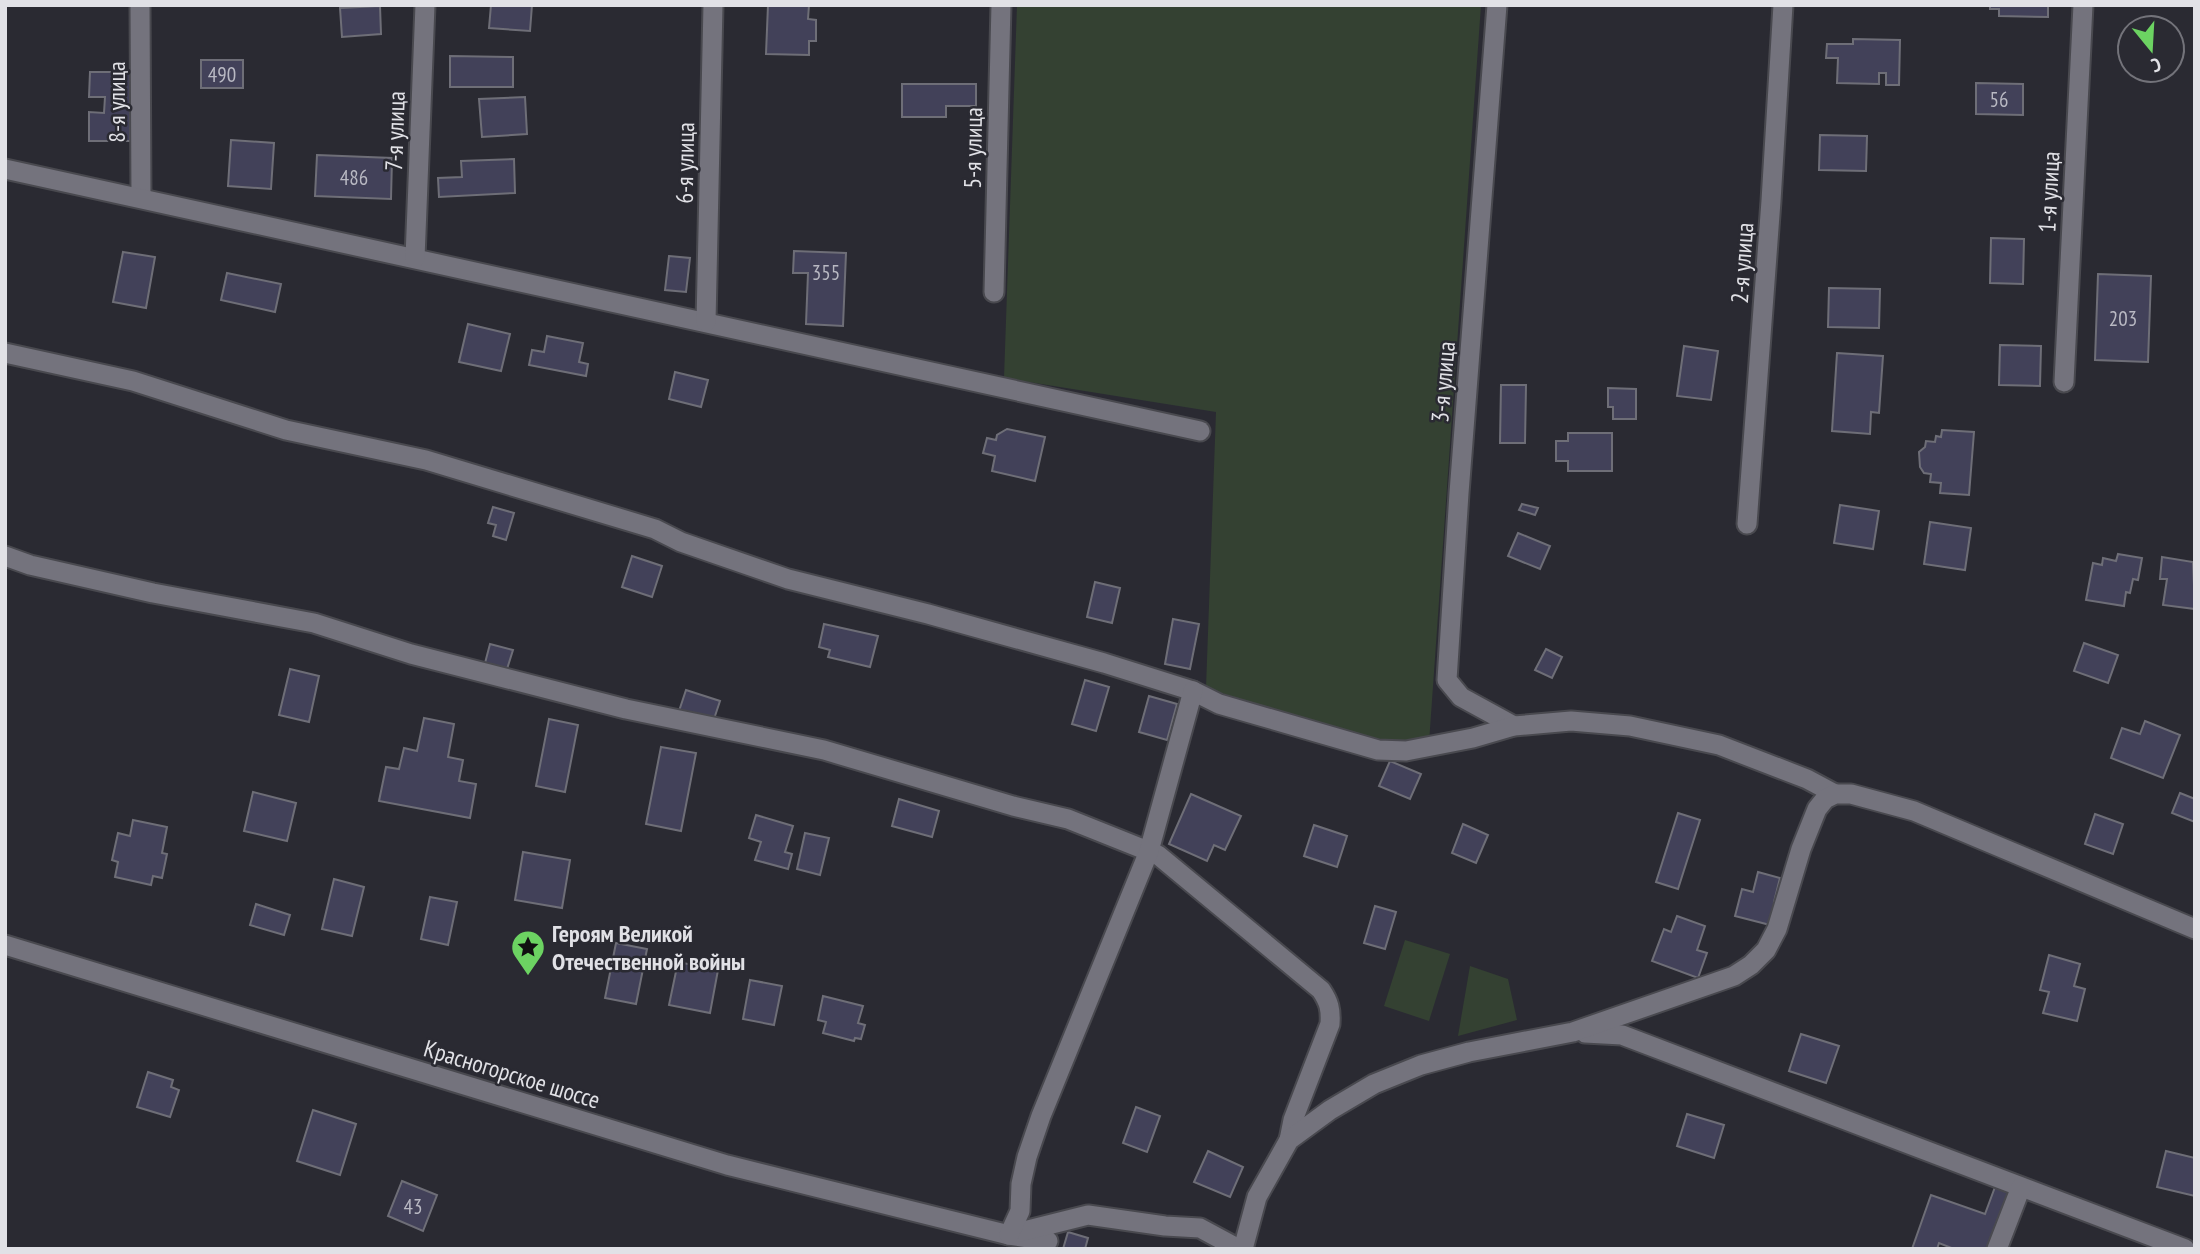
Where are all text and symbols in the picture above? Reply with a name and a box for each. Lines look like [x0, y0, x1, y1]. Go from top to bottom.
north arrow [2116, 14, 2186, 84]
text: С [2148, 52, 2164, 78]
street label: 8-я улица [101, 61, 132, 143]
house number: 490 [208, 61, 236, 88]
house number: 56 [1990, 86, 2008, 113]
street label: 7-я улица [378, 90, 412, 172]
street label: 5-я улица [957, 107, 989, 189]
street label: 6-я улица [669, 122, 701, 204]
street label: 1-я улица [2031, 151, 2067, 233]
house number: 486 [340, 164, 368, 191]
street label: 2-я улица [1724, 221, 1760, 305]
house number: 355 [812, 259, 840, 286]
house number: 203 [2109, 305, 2137, 332]
street label: 3-я улица [1424, 340, 1462, 424]
place label: Героям Великой Отечественной войны [552, 918, 745, 977]
place icon: Героям Великой Отечественной войны [509, 928, 547, 977]
street label: Красногорское шоссе [420, 1032, 604, 1116]
house number: 43 [404, 1193, 422, 1220]

